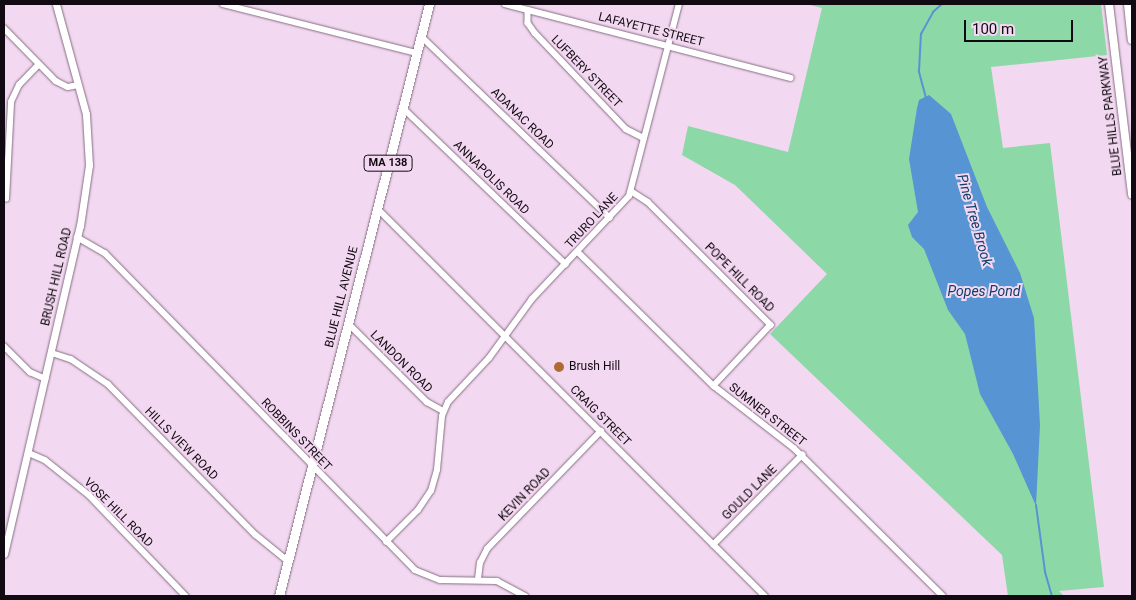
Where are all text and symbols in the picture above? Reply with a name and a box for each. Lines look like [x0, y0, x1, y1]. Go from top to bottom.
street label: LAFAYETTE STREET [597, 10, 705, 50]
scale bar [966, 10, 1075, 42]
text: 100 m [972, 20, 1014, 38]
street label: LUFBERY STREET [548, 33, 624, 111]
street label: BLUE HILLS PARKWAY [1097, 55, 1125, 177]
street label: ADANAC ROAD [488, 85, 556, 153]
street label: ANNAPOLIS ROAD [450, 138, 532, 218]
road number: MA 138 [363, 154, 413, 172]
water label: Pine Tree Brook [954, 172, 996, 268]
street label: TRURO LANE [563, 190, 621, 252]
street label: BRUSH HILL ROAD [39, 227, 75, 327]
street label: POPE HILL ROAD [701, 240, 777, 316]
street label: BLUE HILL AVENUE [322, 245, 362, 349]
water label: Popes Pond [948, 283, 1020, 299]
street label: LANDON ROAD [367, 328, 435, 396]
place label: Brush Hill [569, 360, 620, 374]
marker: Brush Hill [553, 361, 565, 373]
street label: SUMNER STREET [726, 380, 808, 450]
street label: CRAIG STREET [567, 383, 633, 449]
street label: ROBBINS STREET [258, 396, 334, 474]
street label: HILLS VIEW ROAD [141, 404, 221, 484]
street label: GOULD LANE [720, 463, 780, 523]
street label: KEVIN ROAD [496, 466, 554, 524]
street label: VOSE HILL ROAD [80, 475, 156, 551]

